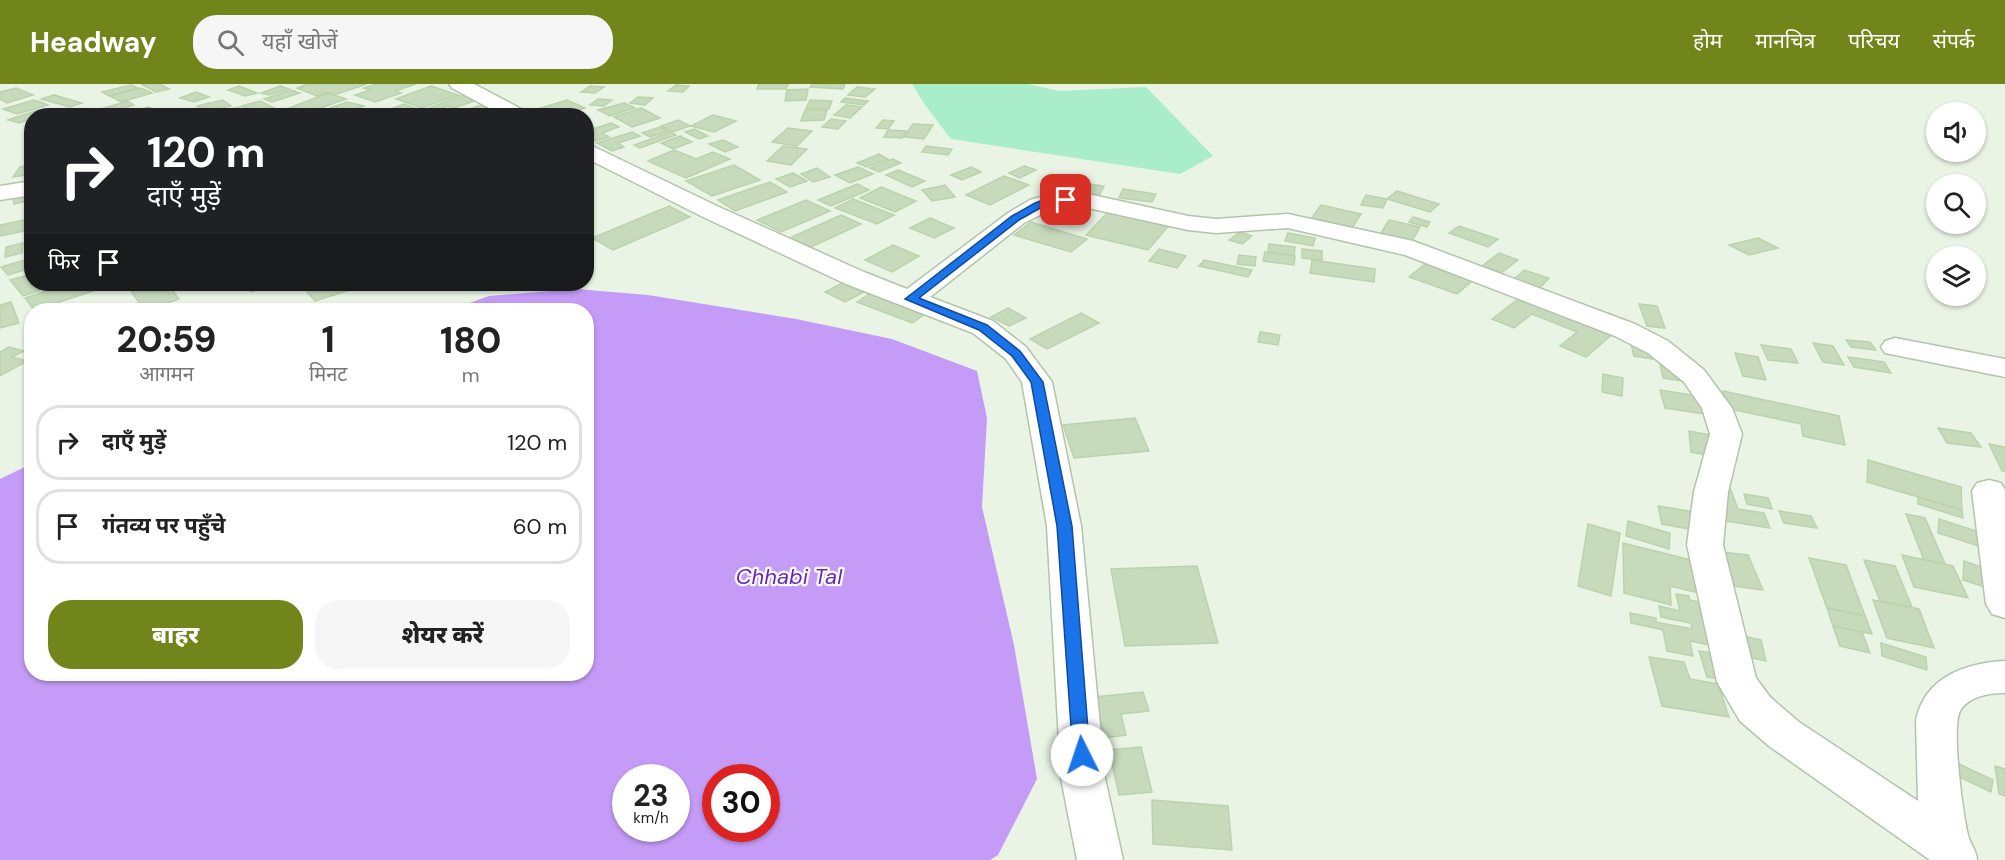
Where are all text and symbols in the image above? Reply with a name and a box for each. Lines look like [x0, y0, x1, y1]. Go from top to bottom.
search box [193, 15, 613, 69]
text: Headway [30, 24, 157, 61]
icon: search [214, 26, 247, 59]
text: यहाँ खोजें [262, 27, 338, 56]
text: होम [1693, 27, 1722, 55]
text: मानचित्र [1755, 27, 1815, 55]
text: परिचय [1848, 27, 1900, 55]
text: संपर्क [1933, 27, 1975, 55]
map controls [1926, 102, 1986, 306]
button: sound [1926, 102, 1986, 162]
text: 120 m [147, 125, 265, 180]
icon: right [48, 132, 126, 210]
pin [1040, 174, 1091, 225]
button: search [1926, 174, 1986, 234]
text: दाएँ मुड़ें [147, 178, 221, 213]
icon: arrive [1049, 183, 1082, 216]
icon: arrive [92, 246, 125, 279]
button: layers [1926, 246, 1986, 306]
text: फिर [48, 247, 80, 276]
text: 20:59 [117, 316, 216, 363]
text: 1 [322, 316, 335, 363]
text: 180 [440, 317, 501, 364]
text: आगमन [139, 361, 194, 387]
text: मिनट [309, 361, 347, 387]
text: m [462, 362, 480, 388]
icon: right [51, 426, 84, 459]
text: दाएँ मुड़ें [102, 427, 166, 456]
text: 120 m [507, 428, 567, 457]
icon: arrive [51, 510, 84, 543]
text: गंतव्य पर पहुँचे [102, 511, 225, 540]
text: 60 m [513, 512, 567, 541]
water label: Chhabi Tal [736, 562, 843, 591]
button: बाहर [48, 600, 303, 669]
button: शेयर करें [315, 600, 570, 669]
position arrow [1050, 723, 1114, 787]
speed limit sign: 30 [702, 764, 780, 842]
text: 23 [633, 776, 669, 815]
text: km/h [633, 808, 669, 828]

